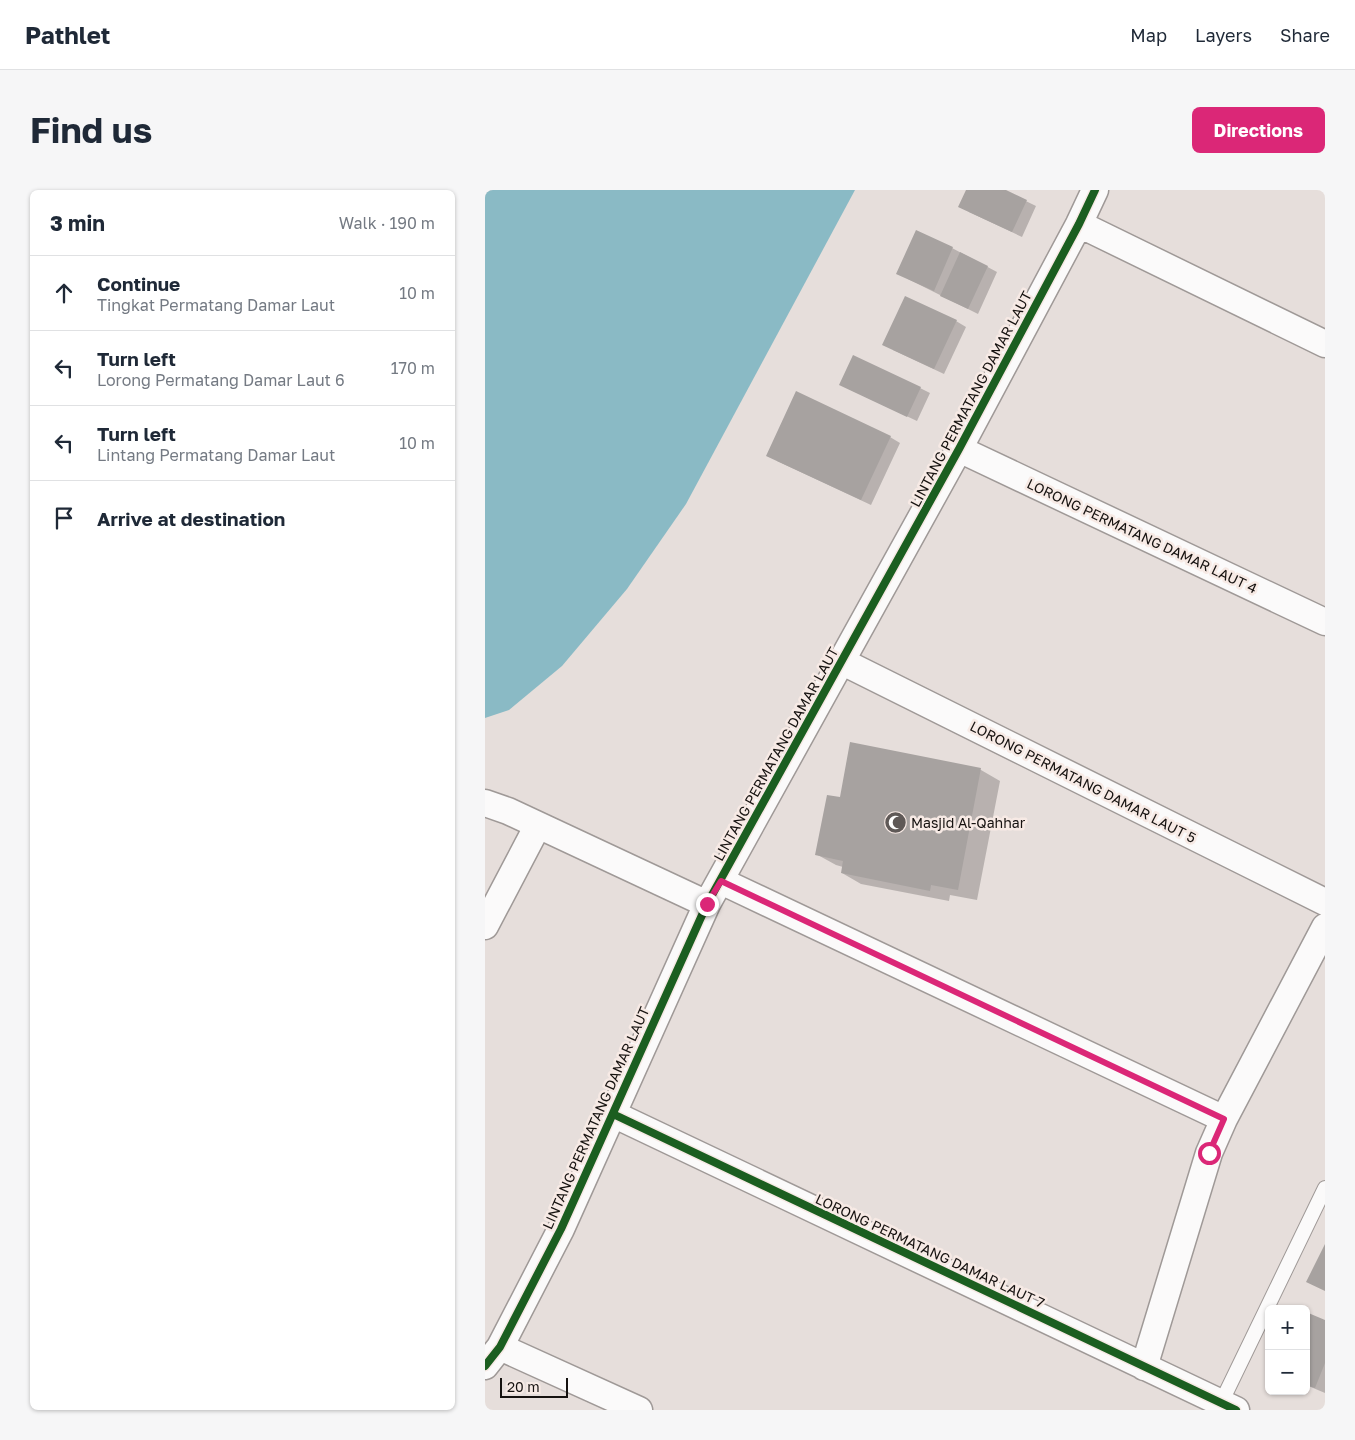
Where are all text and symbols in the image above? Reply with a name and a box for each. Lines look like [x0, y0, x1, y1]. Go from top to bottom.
text: Pathlet [25, 20, 110, 49]
text: Map [1130, 24, 1167, 46]
text: Layers [1195, 24, 1252, 46]
text: Share [1280, 24, 1330, 46]
button: Directions [1192, 107, 1325, 153]
text: Find us [30, 109, 152, 151]
text: 3 min [50, 210, 105, 236]
text: Walk · 190 m [339, 213, 435, 233]
text: Continue [97, 272, 180, 295]
icon: ahead [50, 279, 78, 307]
text: 10 m [399, 283, 435, 303]
street label: LINTANG PERMATANG DAMAR LAUT [906, 288, 1035, 510]
text: Tingkat Permatang Damar Laut [97, 295, 335, 315]
text: Turn left [97, 347, 176, 370]
icon: left [50, 354, 78, 382]
text: 170 m [391, 358, 435, 378]
text: Lorong Permatang Damar Laut 6 [97, 370, 345, 390]
text: Turn left [97, 422, 176, 445]
icon: left [50, 429, 78, 457]
text: 10 m [399, 433, 435, 453]
text: Lintang Permatang Damar Laut [97, 445, 335, 465]
street label: LORONG PERMATANG DAMAR LAUT 4 [1025, 475, 1260, 596]
icon: arrive [50, 504, 78, 532]
text: Arrive at destination [97, 507, 285, 530]
street label: LINTANG PERMATANG DAMAR LAUT [709, 644, 842, 864]
street label: LORONG PERMATANG DAMAR LAUT 5 [967, 717, 1199, 846]
mosque icon: Masjid Al-Qahhar [883, 811, 907, 835]
place label: Masjid Al-Qahhar [911, 814, 1026, 831]
route end [696, 893, 719, 916]
street label: LINTANG PERMATANG DAMAR LAUT [539, 1003, 653, 1232]
route start [1198, 1142, 1221, 1165]
street label: LORONG PERMATANG DAMAR LAUT 7 [813, 1190, 1047, 1311]
map controls [1265, 1305, 1310, 1395]
button: + [1265, 1305, 1310, 1350]
button: − [1265, 1350, 1310, 1395]
scale bar [500, 1375, 567, 1398]
text: 20 m [507, 1378, 540, 1395]

